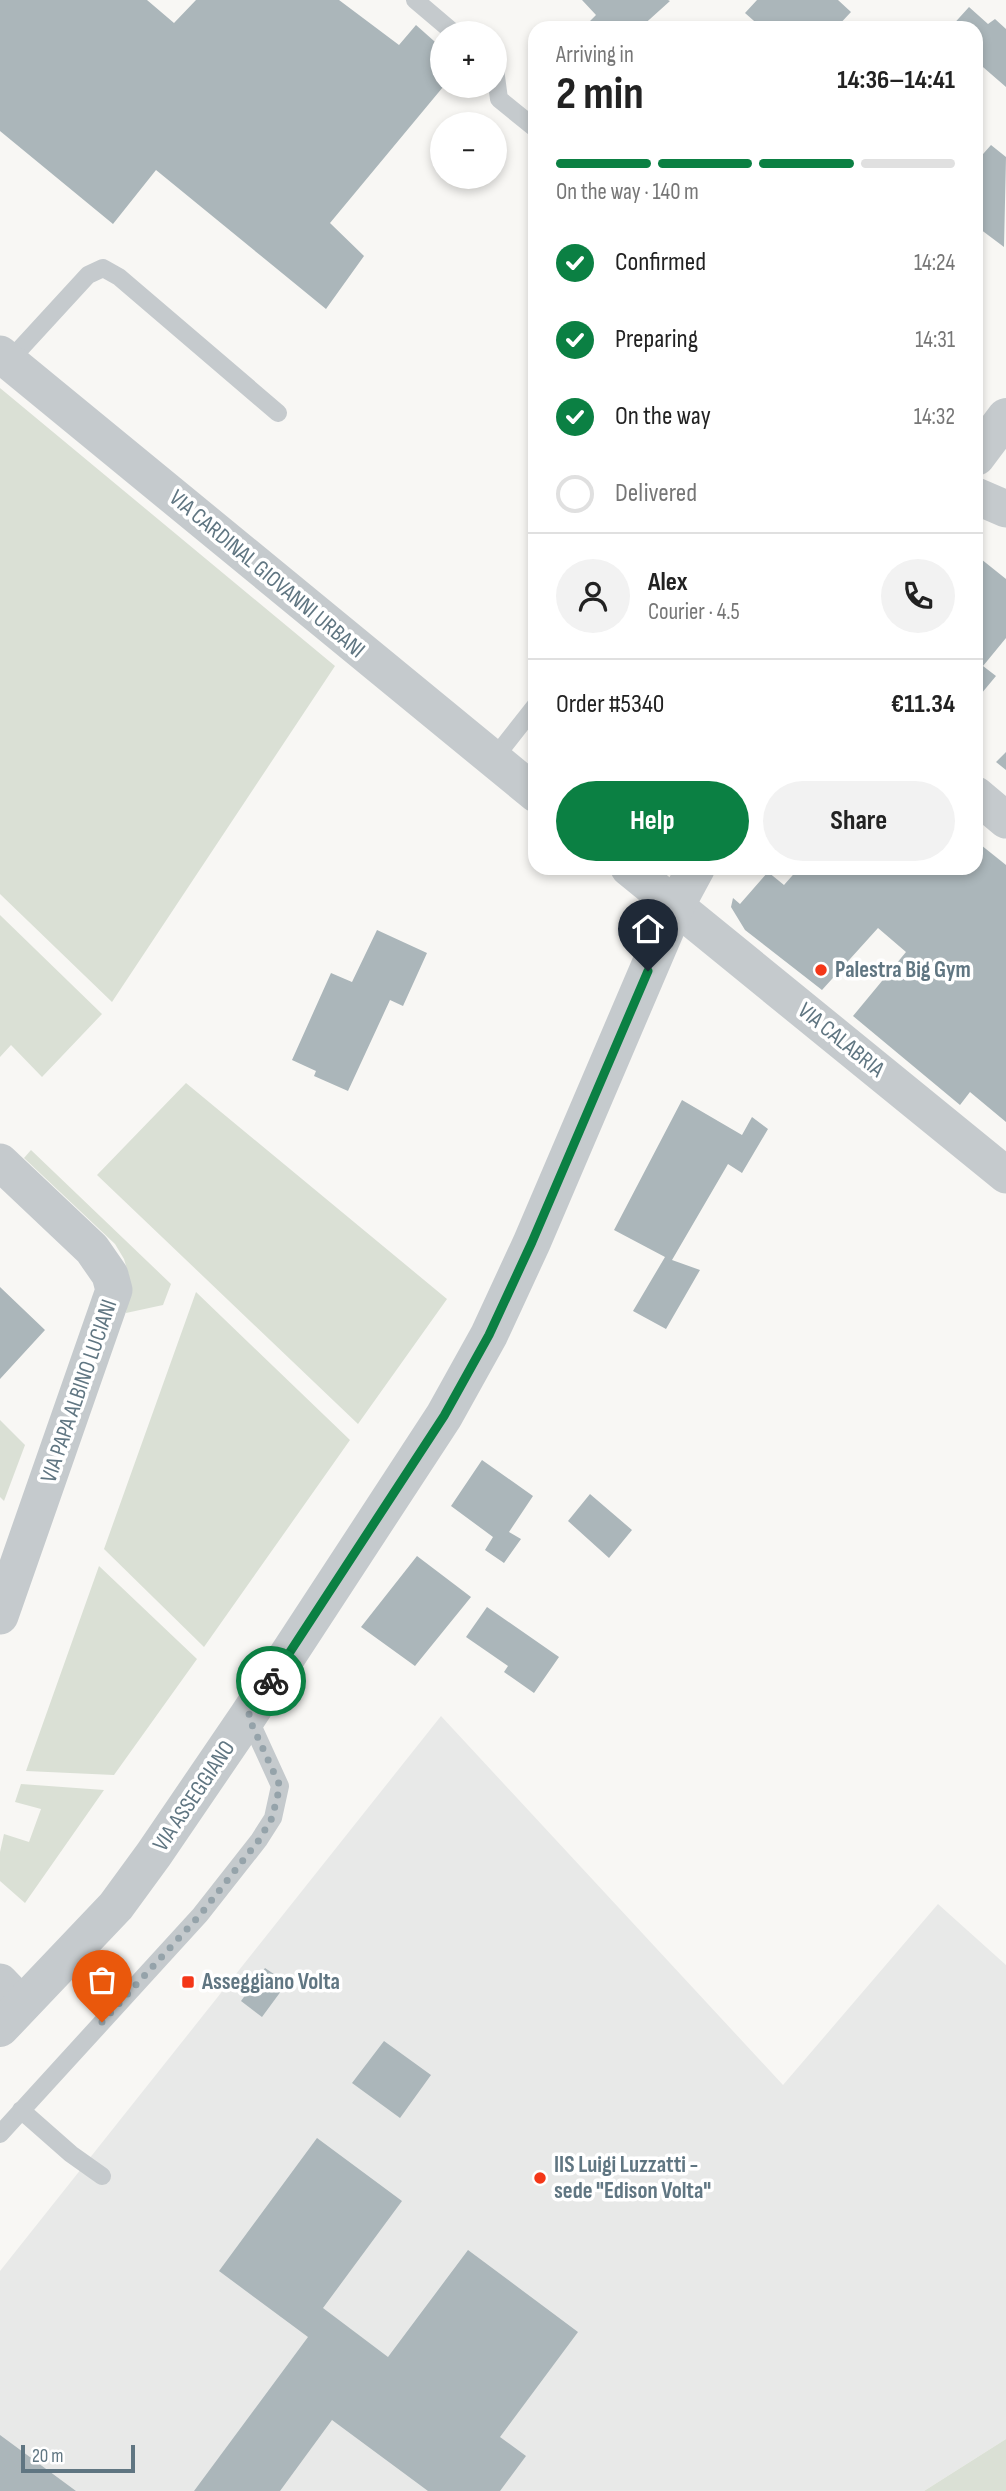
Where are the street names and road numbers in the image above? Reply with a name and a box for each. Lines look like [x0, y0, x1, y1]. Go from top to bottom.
street label: VIA CARDINAL GIOVANNI URBANI [163, 484, 371, 664]
street label: VIA CALABRIA [792, 997, 890, 1084]
street label: VIA PAPA ALBINO LUCIANI [35, 1296, 123, 1486]
street label: VIA ASSEGGIANO [147, 1735, 241, 1857]

